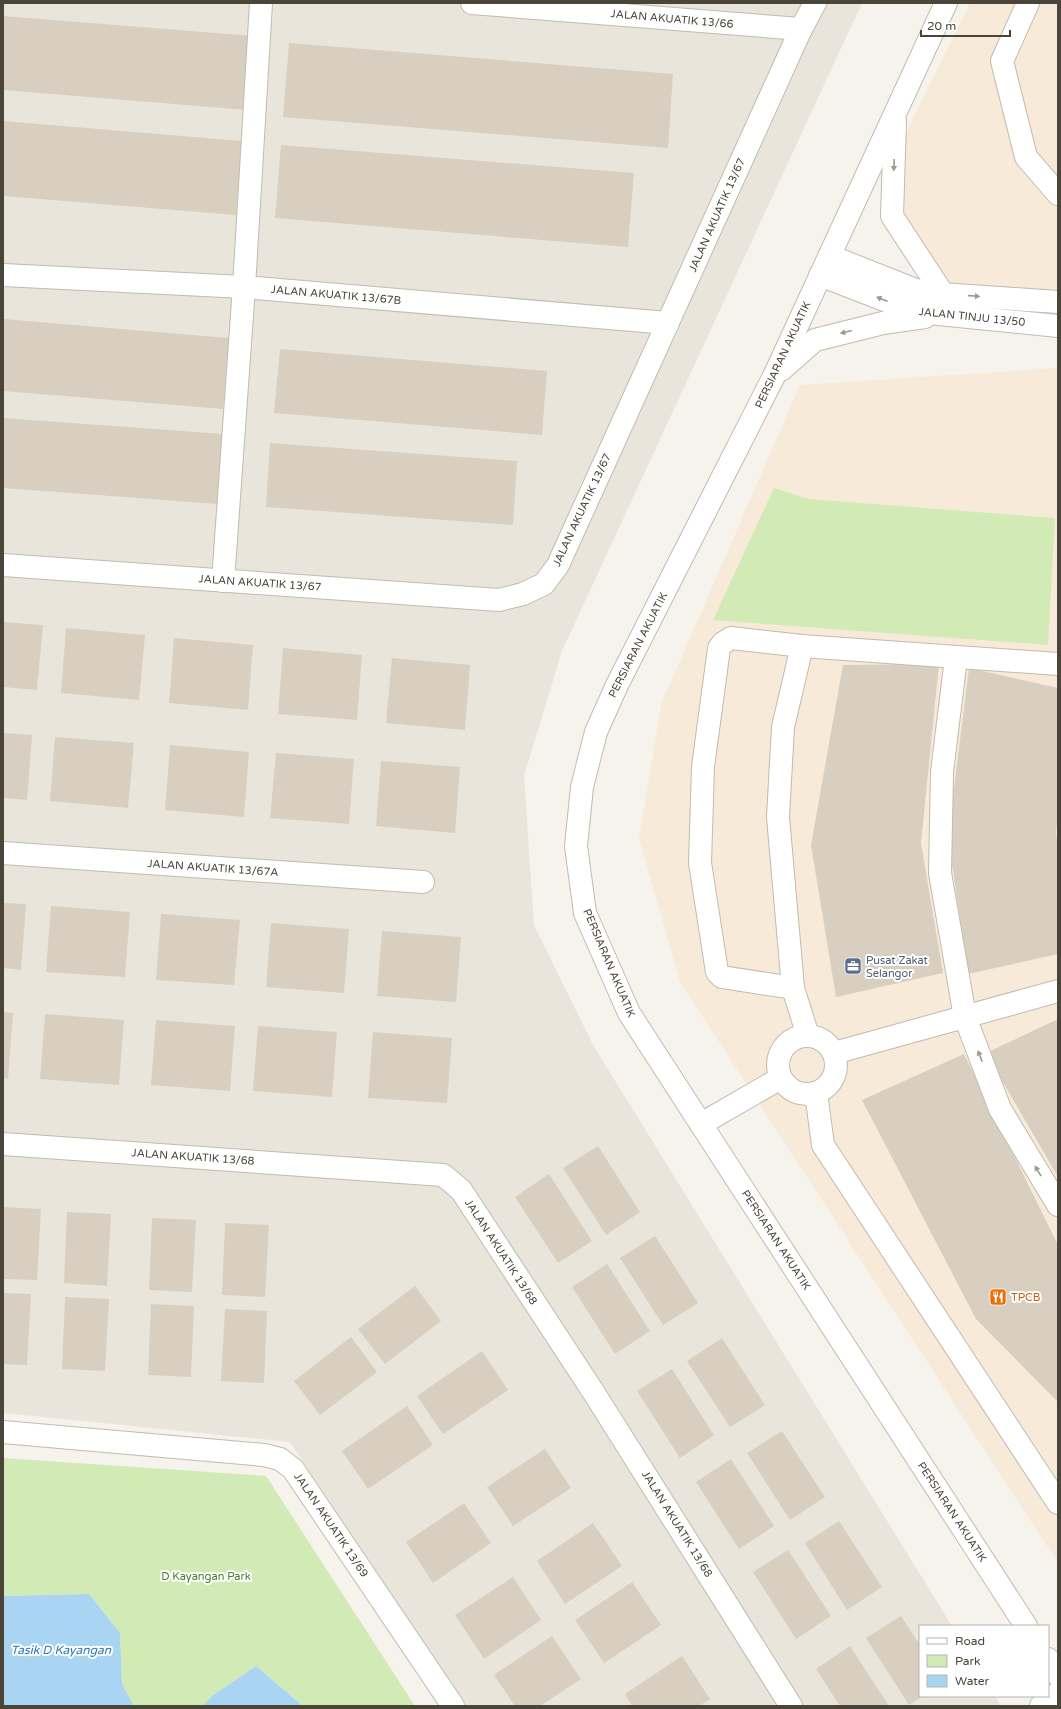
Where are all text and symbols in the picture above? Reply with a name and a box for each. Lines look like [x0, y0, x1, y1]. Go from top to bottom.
street label: JALAN AKUATIK 13/66 [610, 7, 734, 31]
scale bar [921, 12, 1010, 38]
text: 20 m [927, 19, 956, 33]
street label: JALAN AKUATIK 13/67 [686, 156, 748, 274]
one-way arrow [891, 159, 897, 172]
street label: JALAN AKUATIK 13/67B [270, 283, 402, 307]
one-way arrow [968, 293, 980, 300]
one-way arrow [875, 296, 887, 302]
street label: PERSIARAN AKUATIK [752, 299, 814, 411]
street label: JALAN TINJU 13/50 [918, 305, 1026, 329]
one-way arrow [840, 329, 852, 335]
street label: JALAN AKUATIK 13/67 [550, 451, 614, 569]
street label: JALAN AKUATIK 13/67 [198, 572, 322, 594]
street label: PERSIARAN AKUATIK [606, 590, 671, 700]
street label: JALAN AKUATIK 13/67A [147, 857, 279, 879]
street label: PERSIARAN AKUATIK [580, 907, 638, 1020]
place label: Pusat Zakat Selangor [866, 954, 928, 980]
office icon: Pusat Zakat Selangor [843, 956, 863, 976]
one-way arrow [976, 1049, 982, 1061]
street label: JALAN AKUATIK 13/68 [131, 1146, 255, 1168]
one-way arrow [1034, 1165, 1041, 1177]
street label: PERSIARAN AKUATIK [739, 1188, 814, 1293]
street label: JALAN AKUATIK 13/68 [462, 1197, 540, 1307]
restaurant icon: TPCB [988, 1287, 1008, 1307]
place label: TPCB [1011, 1291, 1041, 1304]
street label: PERSIARAN AKUATIK [915, 1460, 990, 1565]
street label: JALAN AKUATIK 13/68 [639, 1468, 715, 1580]
street label: JALAN AKUATIK 13/69 [291, 1470, 371, 1580]
park label: D Kayangan Park [161, 1570, 251, 1583]
legend [919, 1625, 1049, 1697]
text: Road [955, 1634, 985, 1648]
water label: Tasik D Kayangan [11, 1643, 112, 1657]
text: Park [955, 1654, 981, 1668]
text: Water [955, 1674, 990, 1688]

